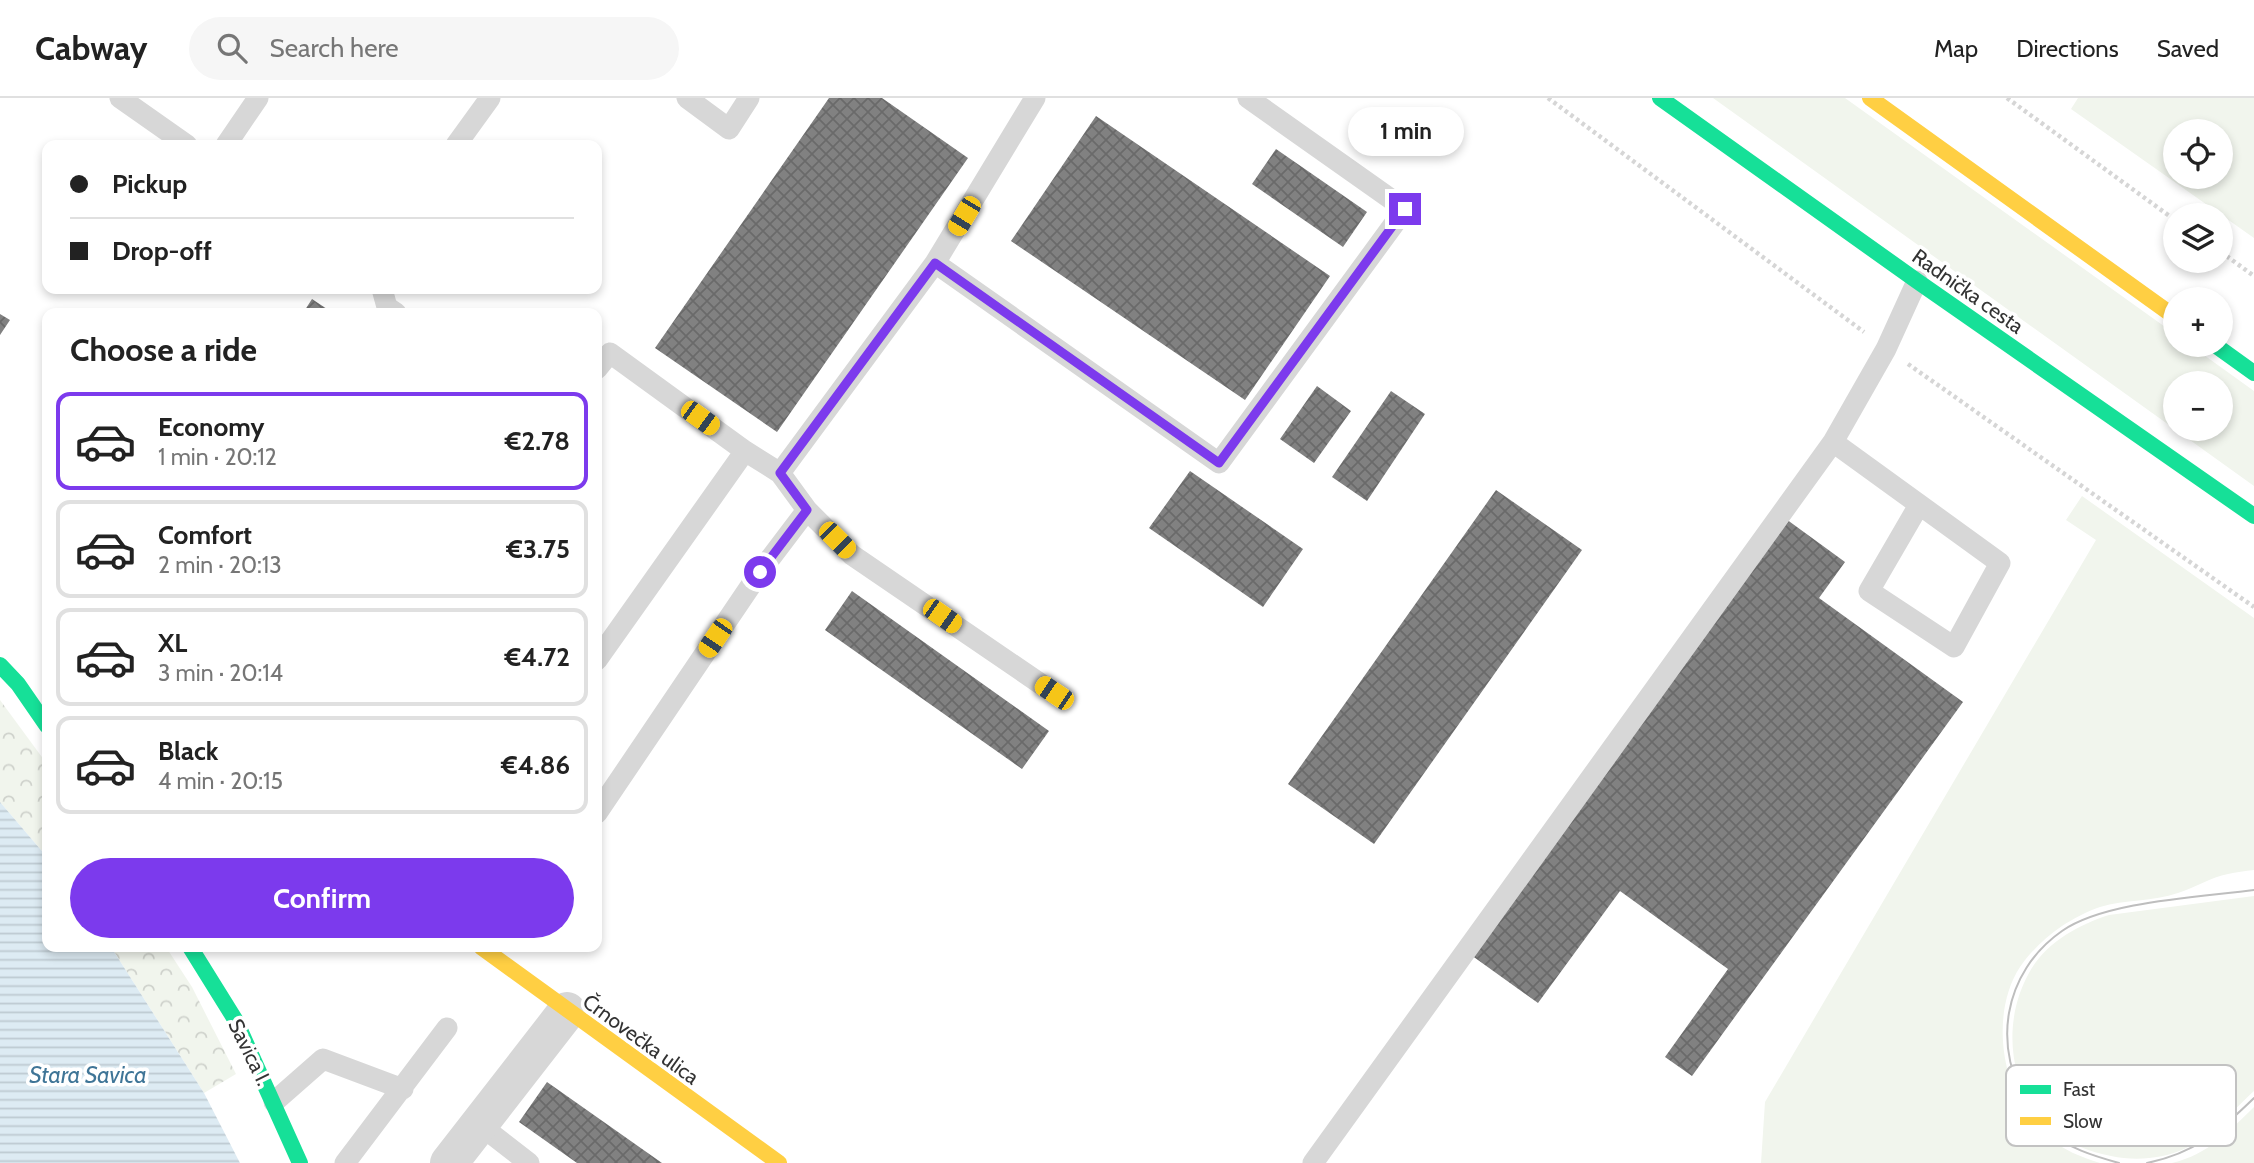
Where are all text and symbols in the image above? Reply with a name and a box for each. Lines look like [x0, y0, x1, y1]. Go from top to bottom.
search box [189, 17, 679, 80]
text: Cabway [35, 28, 147, 68]
icon: search [213, 29, 251, 67]
text: Search here [269, 32, 399, 64]
text: Map [1934, 34, 1978, 63]
text: Directions [2016, 34, 2119, 63]
text: Saved [2157, 34, 2219, 63]
callout: 1 min [1347, 108, 1463, 156]
text: 1 min [1380, 117, 1432, 145]
map controls [2163, 119, 2233, 441]
button: locate [2163, 119, 2233, 189]
text: Pickup [112, 168, 187, 200]
car [945, 193, 984, 239]
route end [1389, 193, 1421, 225]
button: layers [2163, 203, 2233, 273]
text: Drop-off [112, 235, 212, 267]
street label: Radnička cesta [1908, 243, 2028, 339]
button: + [2163, 287, 2233, 357]
text: Choose a ride [70, 330, 257, 369]
button: − [2163, 371, 2233, 441]
car [677, 397, 724, 439]
icon: car [74, 410, 137, 473]
text: Economy [158, 411, 264, 443]
text: €2.78 [505, 425, 570, 457]
text: 1 min · 20:12 [158, 443, 277, 471]
icon: car [74, 518, 137, 581]
car [815, 518, 860, 562]
text: Comfort [158, 519, 252, 551]
text: €3.75 [506, 533, 570, 565]
text: 2 min · 20:13 [158, 551, 282, 579]
route start [744, 556, 776, 588]
car [919, 595, 966, 637]
car [695, 615, 736, 661]
icon: car [74, 626, 137, 689]
text: XL [158, 627, 187, 659]
text: €4.72 [504, 641, 570, 673]
text: 3 min · 20:14 [158, 659, 283, 687]
car [1031, 673, 1078, 713]
icon: car [74, 734, 137, 797]
text: Black [158, 735, 218, 767]
text: €4.86 [501, 749, 570, 781]
text: 4 min · 20:15 [158, 767, 283, 795]
button: Confirm [70, 858, 574, 938]
street label: Črnovečka ulica [578, 989, 704, 1089]
street label: Savica I. [223, 1015, 277, 1089]
water label: Stara Savica [29, 1061, 147, 1089]
legend [2006, 1065, 2236, 1146]
text: Fast [2063, 1078, 2096, 1101]
text: Slow [2063, 1110, 2103, 1133]

